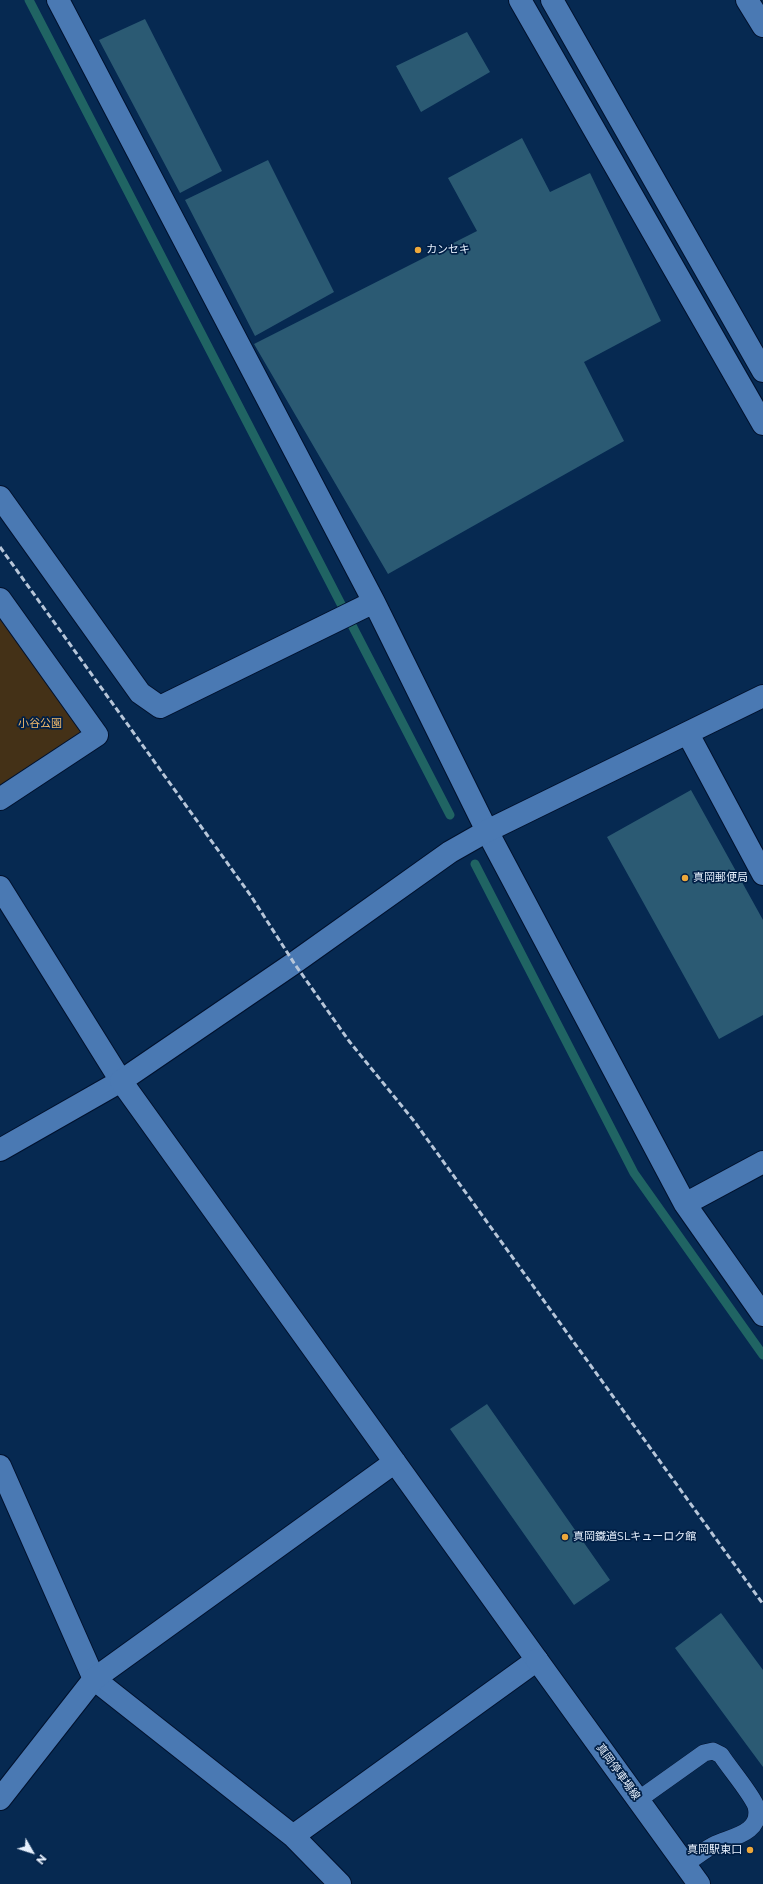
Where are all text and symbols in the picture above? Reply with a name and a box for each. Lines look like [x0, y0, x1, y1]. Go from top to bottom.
place label: カンセキ [426, 243, 470, 257]
marker: カンセキ [413, 245, 423, 255]
park label: 小谷公園 [18, 717, 62, 731]
place label: 真岡郵便局 [693, 871, 748, 885]
marker: 真岡郵便局 [680, 873, 690, 883]
place label: 真岡鐵道SLキューロク館 [573, 1530, 696, 1544]
marker: 真岡鐵道SLキューロク館 [560, 1532, 570, 1542]
street label: 真岡停車場線 [593, 1741, 643, 1803]
north arrow [12, 1832, 52, 1872]
place label: 真岡駅東口 [687, 1843, 742, 1857]
marker: 真岡駅東口 [745, 1845, 755, 1855]
text: N [33, 1852, 50, 1867]

